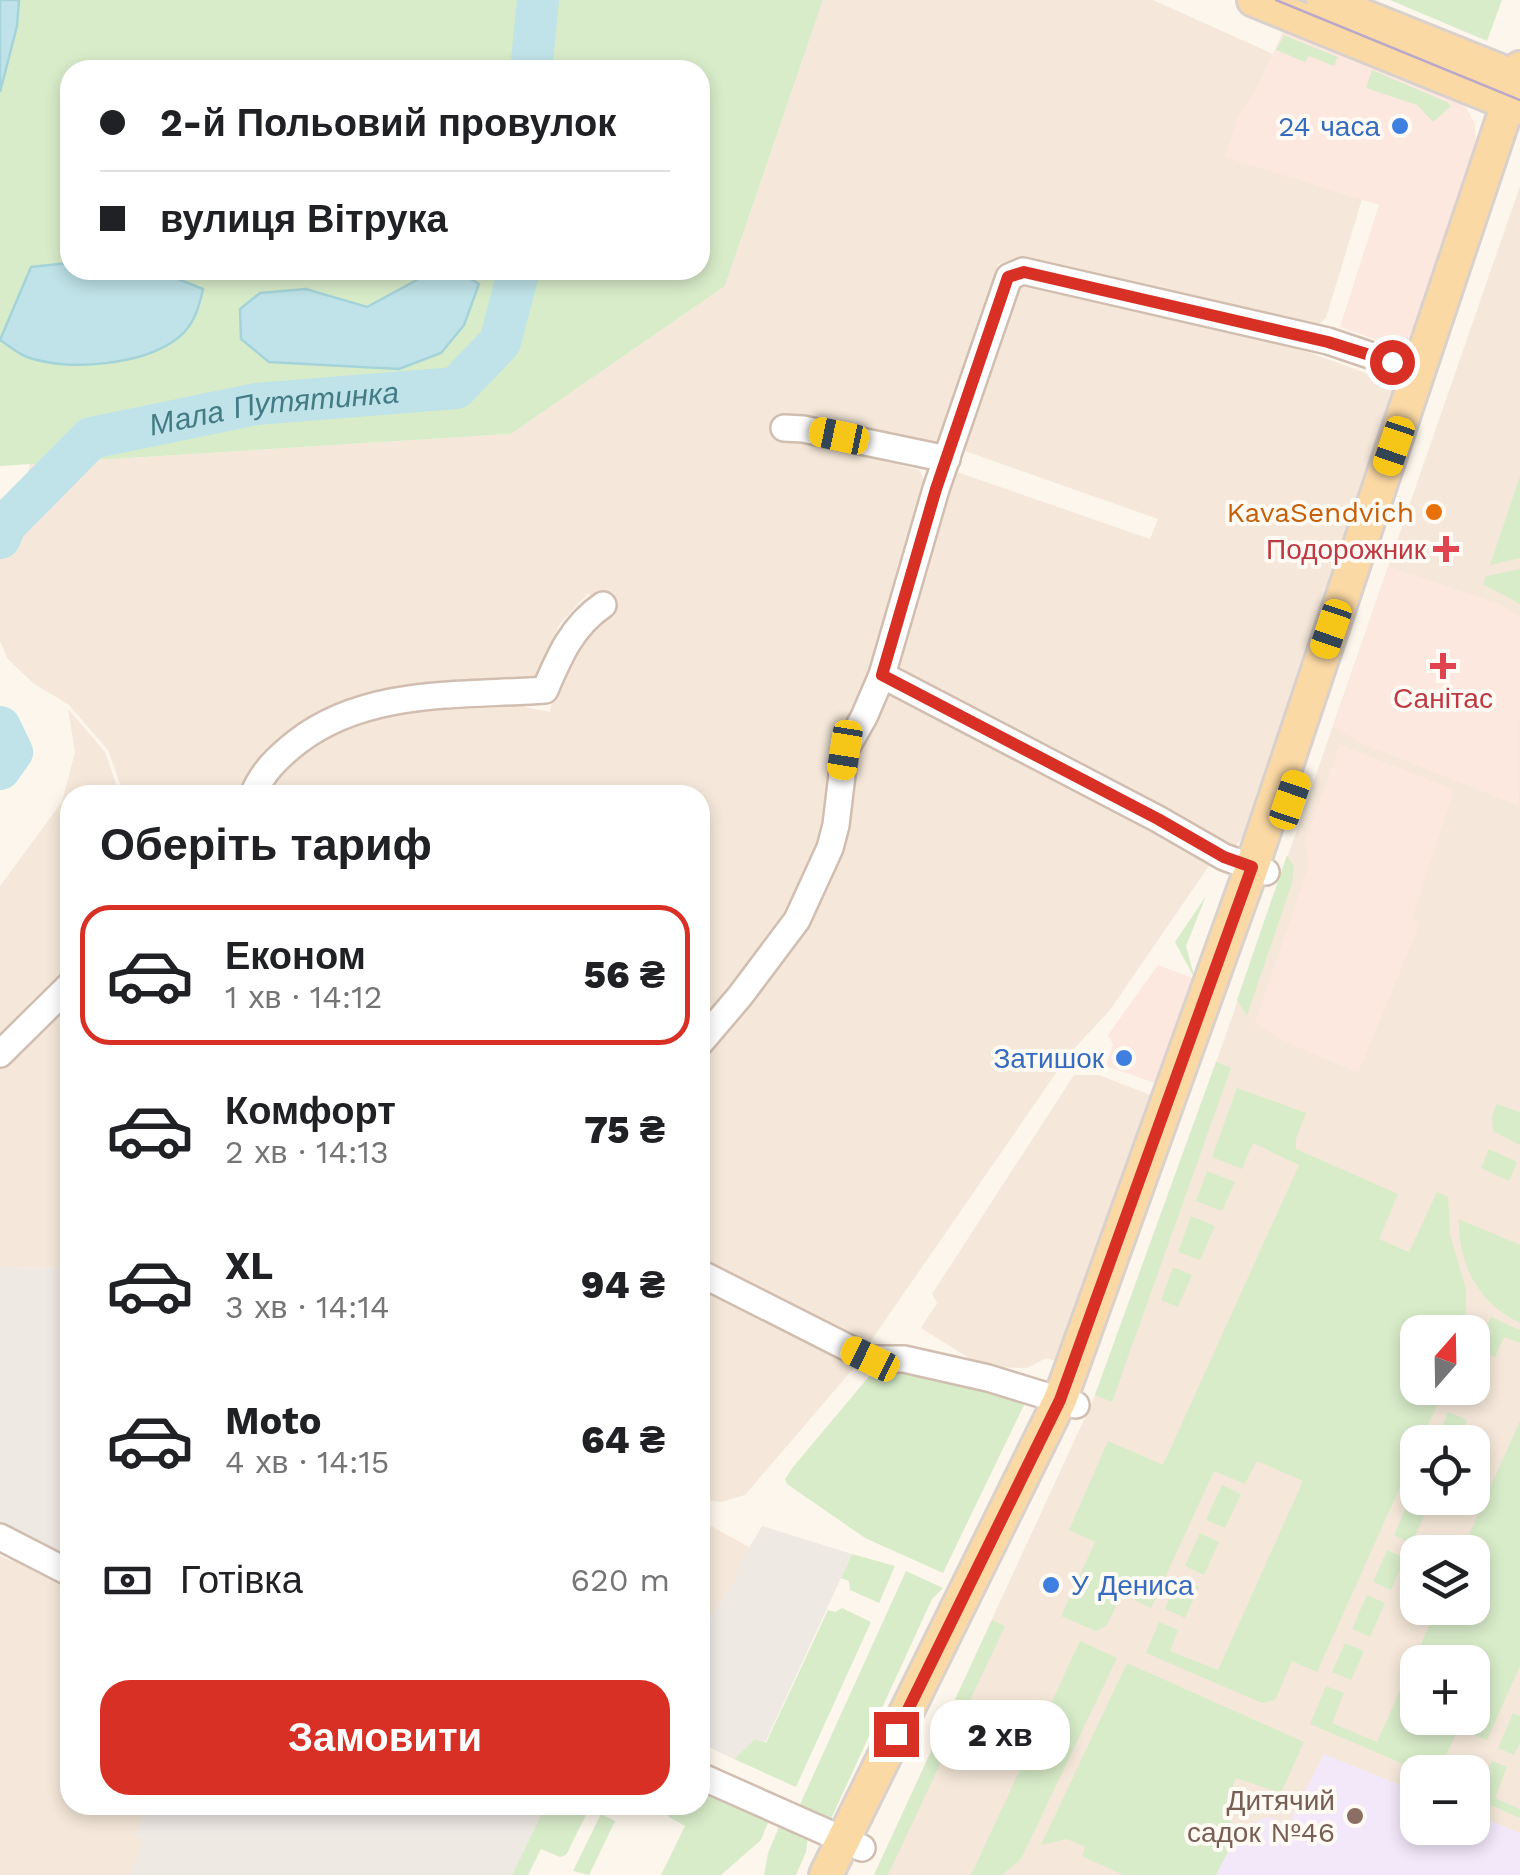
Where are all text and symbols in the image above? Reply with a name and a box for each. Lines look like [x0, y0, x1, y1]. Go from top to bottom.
text: 2-й Польовий провулок [160, 101, 616, 145]
place label: 24 часа [1278, 110, 1380, 143]
marker: 24 часа [1389, 115, 1411, 137]
text: вулиця Вітрука [160, 197, 448, 241]
route start [1370, 340, 1415, 385]
water label: Мала Путятинка [146, 375, 400, 443]
car [1370, 413, 1418, 479]
car [807, 415, 871, 457]
place label: KavaSendvich [1227, 496, 1414, 529]
marker: KavaSendvich [1423, 501, 1445, 523]
place label: Подорожник [1266, 533, 1427, 566]
marker: Подорожник [1435, 538, 1457, 560]
car [1307, 596, 1355, 662]
marker: Санітас [1432, 655, 1454, 677]
place label: Санітас [1393, 682, 1493, 715]
car [825, 718, 865, 782]
car [1266, 767, 1314, 833]
text: Оберіть тариф [100, 818, 432, 871]
icon: car [105, 930, 195, 1020]
text: Економ [225, 934, 366, 978]
text: 56 ₴ [584, 953, 665, 997]
text: 1 хв · 14:12 [225, 978, 382, 1016]
place label: Затишок [993, 1042, 1105, 1075]
marker: Затишок [1113, 1047, 1135, 1069]
icon: car [105, 1085, 195, 1175]
text: Комфорт [225, 1089, 396, 1133]
text: 75 ₴ [584, 1108, 665, 1152]
text: 2 хв · 14:13 [225, 1133, 389, 1171]
icon: car [105, 1240, 195, 1330]
text: XL [225, 1244, 273, 1288]
text: 94 ₴ [581, 1263, 665, 1307]
text: 3 хв · 14:14 [225, 1288, 390, 1326]
north arrow [1400, 1315, 1490, 1405]
map controls [1400, 1315, 1490, 1845]
car [836, 1332, 904, 1386]
icon: car [105, 1395, 195, 1485]
text: Moto [225, 1399, 321, 1443]
text: 64 ₴ [581, 1418, 665, 1462]
button: locate [1400, 1425, 1490, 1515]
text: 4 хв · 14:15 [225, 1443, 390, 1481]
button: layers [1400, 1535, 1490, 1625]
icon: cash [100, 1553, 155, 1608]
text: Готівка [180, 1558, 303, 1602]
text: 620 m [571, 1561, 670, 1599]
place label: У Дениса [1071, 1569, 1194, 1602]
marker: У Дениса [1040, 1574, 1062, 1596]
button: + [1400, 1645, 1490, 1735]
button: Замовити [100, 1680, 670, 1795]
callout: 2 хв [931, 1699, 1071, 1769]
route end [874, 1712, 919, 1757]
text: 2 хв [967, 1716, 1033, 1754]
button: − [1400, 1755, 1490, 1845]
place label: Дитячий садок №46 [1187, 1784, 1335, 1849]
marker: Дитячий садок №46 [1344, 1805, 1366, 1827]

